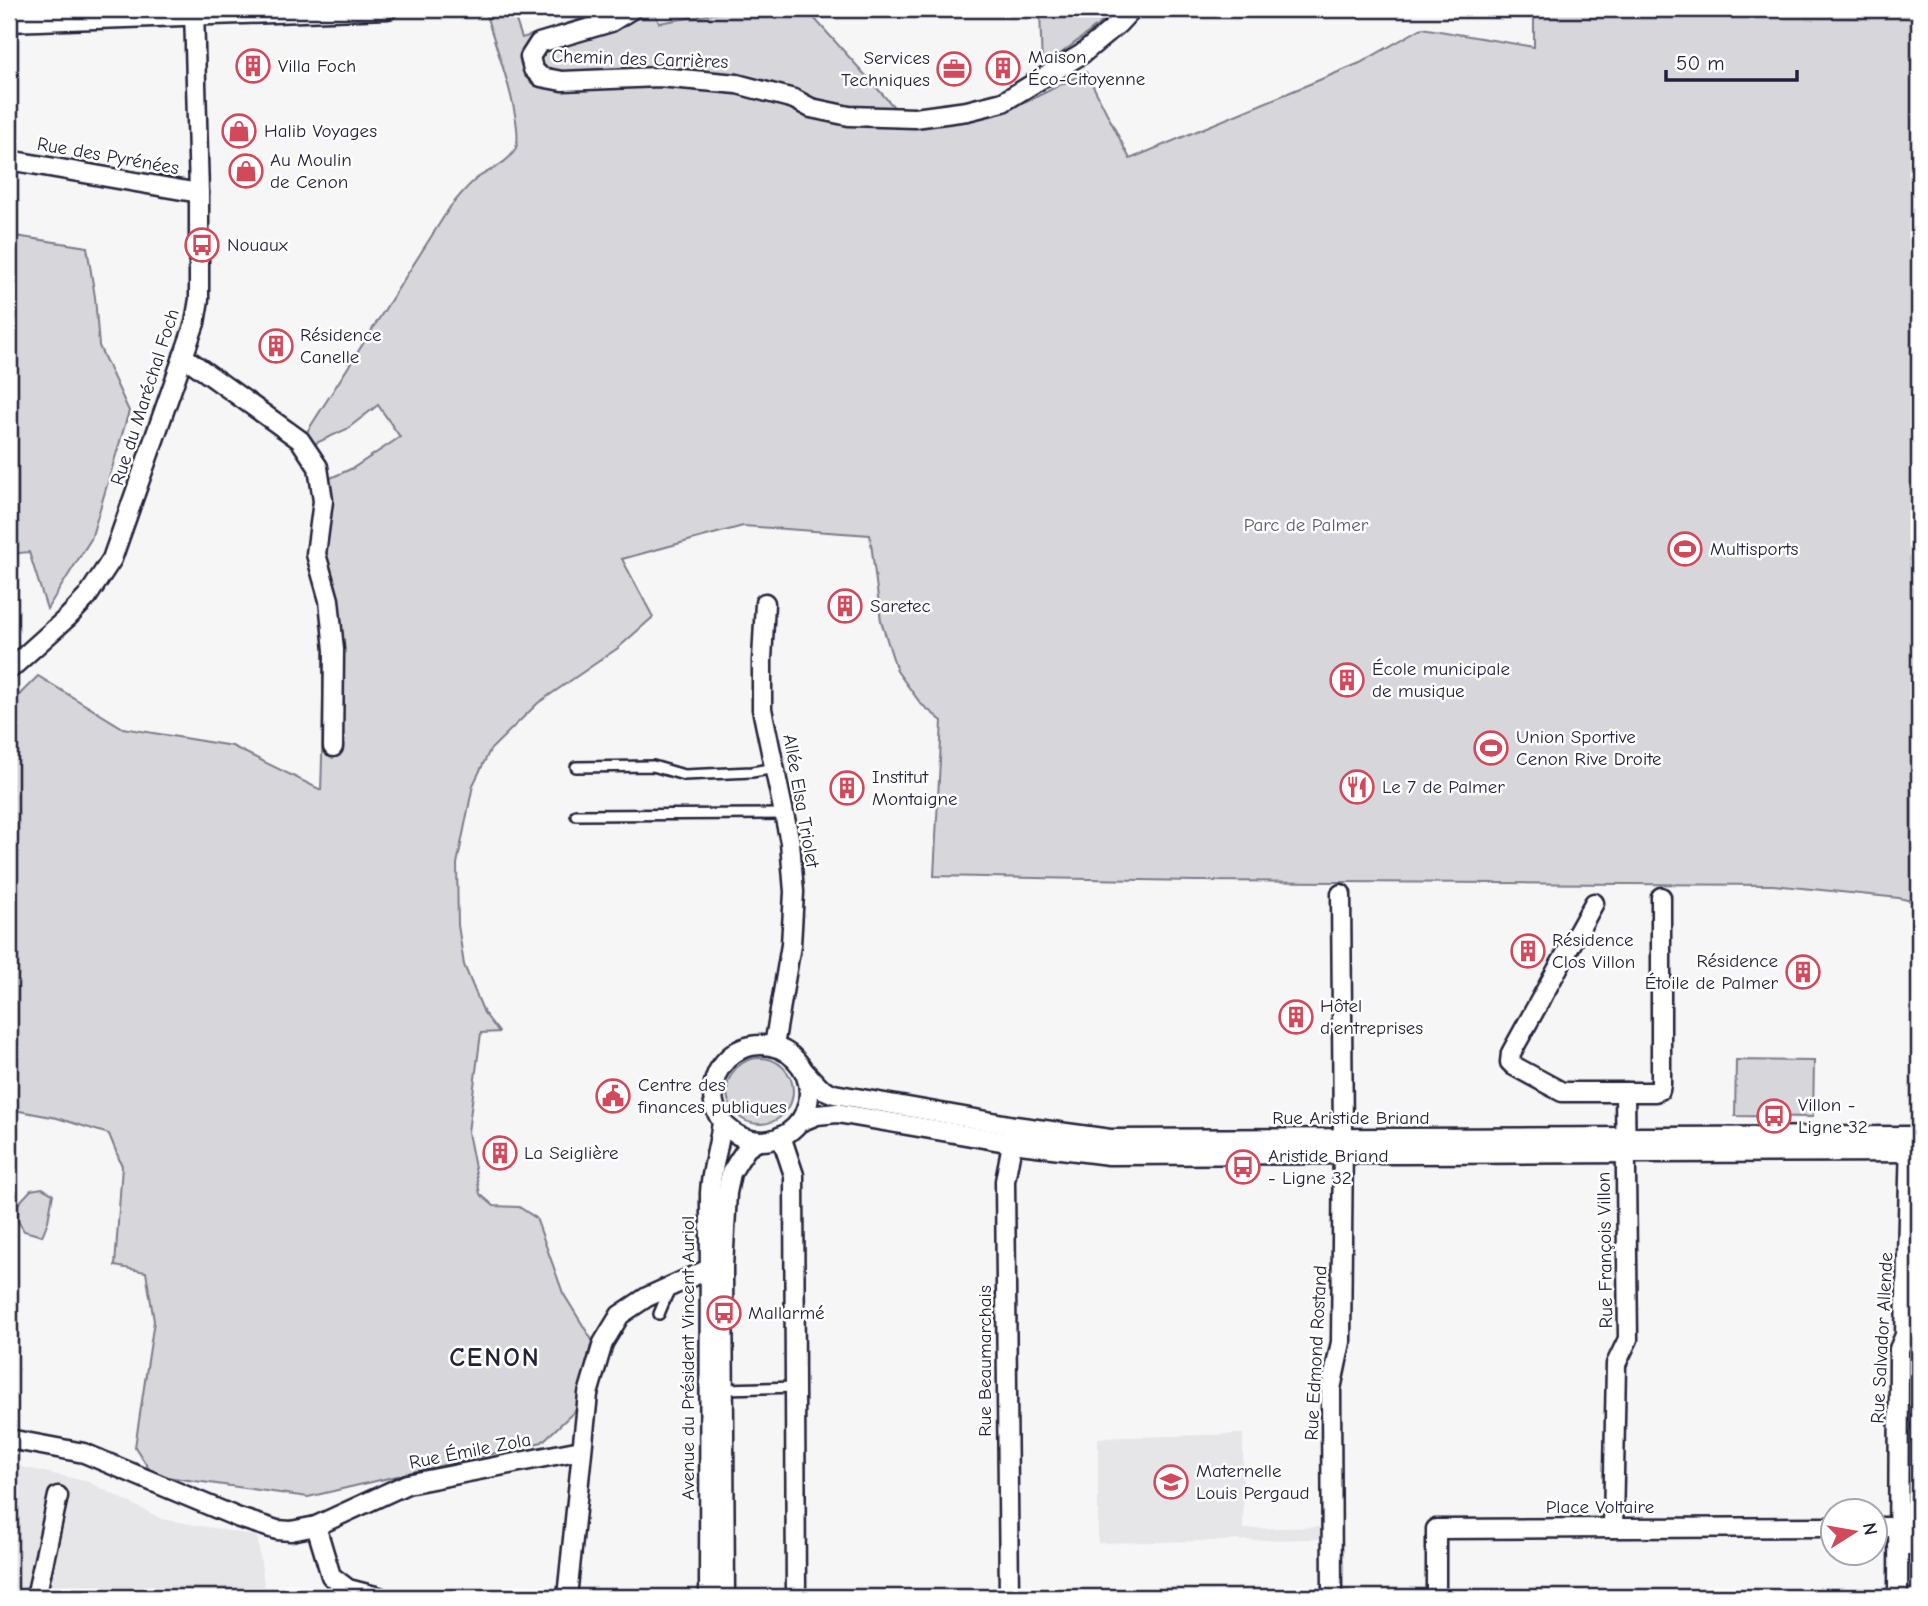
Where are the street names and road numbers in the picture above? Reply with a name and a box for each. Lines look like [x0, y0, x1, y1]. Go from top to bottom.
street label: Chemin des Carrières [551, 45, 729, 73]
street label: Rue des Pyrénées [35, 133, 181, 179]
street label: Rue du Maréchal Foch [106, 306, 184, 488]
street label: Allée Elsa Triolet [778, 732, 824, 870]
street label: Rue Aristide Briand [1272, 1107, 1430, 1129]
street label: Rue François Villon [1593, 1172, 1617, 1328]
street label: Avenue du Président Vincent Auriol [677, 1216, 699, 1500]
street label: Rue Salvador Allende [1867, 1252, 1897, 1424]
street label: Rue Edmond Rostand [1300, 1265, 1332, 1441]
street label: Rue Beaumarchais [974, 1285, 996, 1437]
street label: Rue Émile Zola [407, 1428, 533, 1474]
street label: Place Voltaire [1546, 1496, 1654, 1518]

